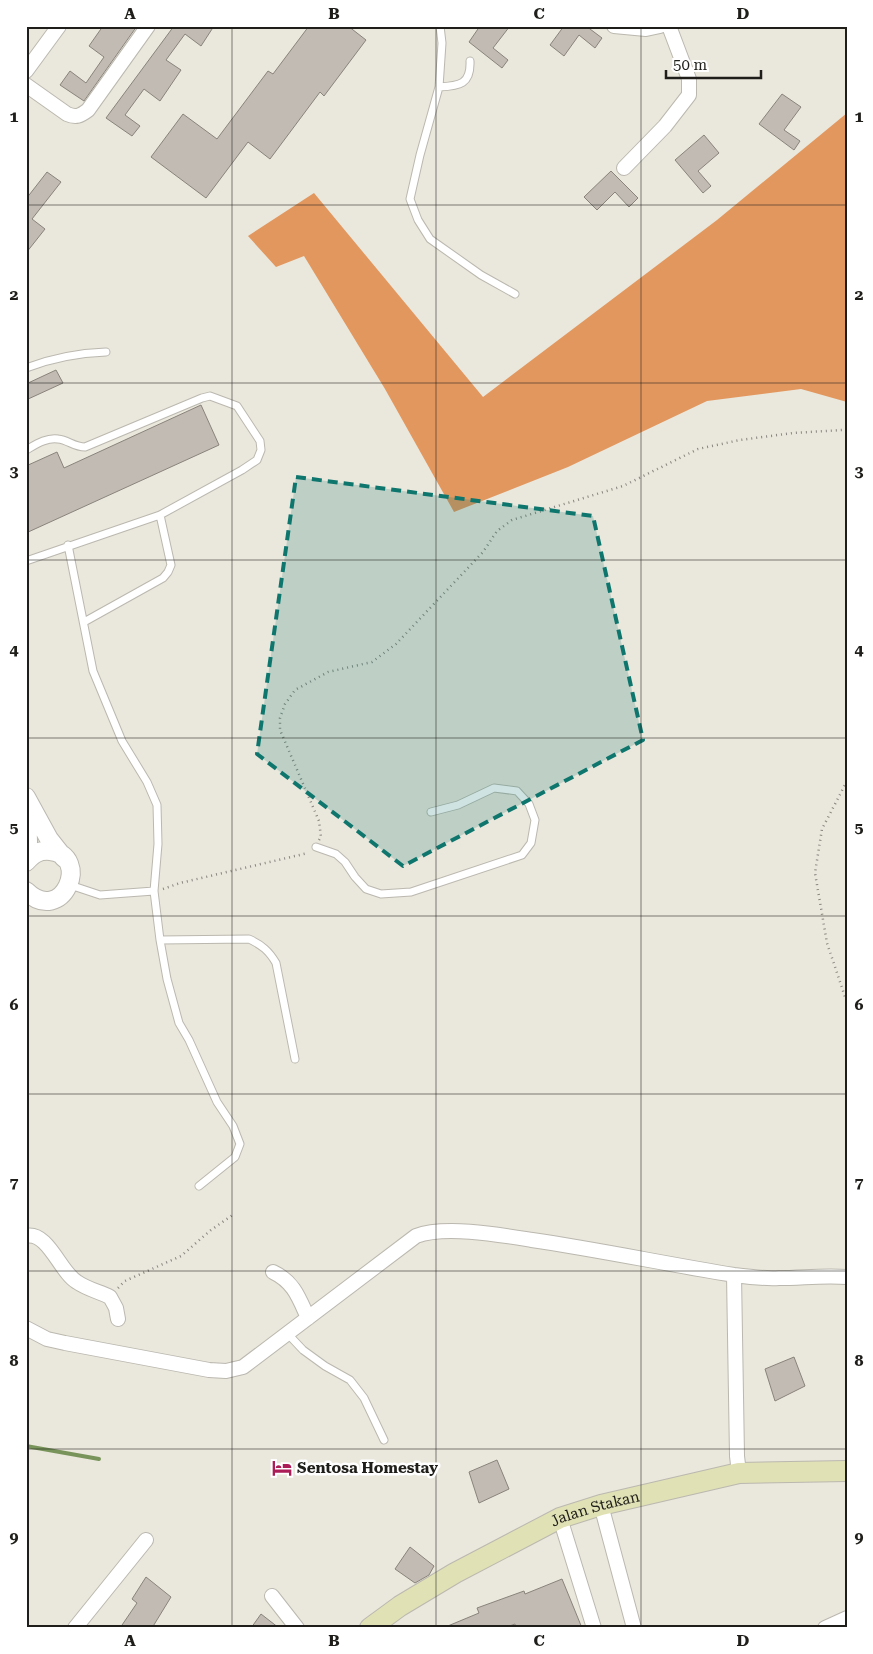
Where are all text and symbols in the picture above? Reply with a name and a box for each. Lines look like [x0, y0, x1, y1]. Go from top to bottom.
text: A [124, 4, 136, 23]
text: B [328, 4, 340, 23]
text: C [533, 4, 545, 23]
text: D [737, 4, 750, 23]
scale bar [666, 48, 760, 80]
text: 50 m [673, 56, 708, 74]
text: 1 [10, 107, 19, 126]
text: 1 [855, 107, 864, 126]
text: 2 [10, 285, 19, 304]
text: 2 [855, 285, 864, 304]
text: 3 [10, 462, 19, 481]
text: 3 [855, 462, 864, 481]
text: 4 [10, 640, 19, 659]
text: 4 [855, 640, 864, 659]
text: 5 [10, 818, 19, 837]
text: 5 [855, 818, 864, 837]
text: 6 [10, 995, 19, 1014]
text: 6 [855, 995, 864, 1014]
text: 7 [10, 1173, 19, 1192]
text: 7 [855, 1173, 864, 1192]
text: 8 [10, 1351, 19, 1370]
text: 8 [855, 1351, 864, 1370]
hotel icon: Sentosa Homestay [271, 1457, 293, 1479]
place label: Sentosa Homestay [297, 1459, 438, 1477]
street label: Jalan Stakan [547, 1487, 642, 1531]
text: 9 [10, 1528, 19, 1547]
text: 9 [855, 1528, 864, 1547]
text: A [124, 1631, 136, 1650]
text: B [328, 1631, 340, 1650]
text: C [533, 1631, 545, 1650]
text: D [737, 1631, 750, 1650]

